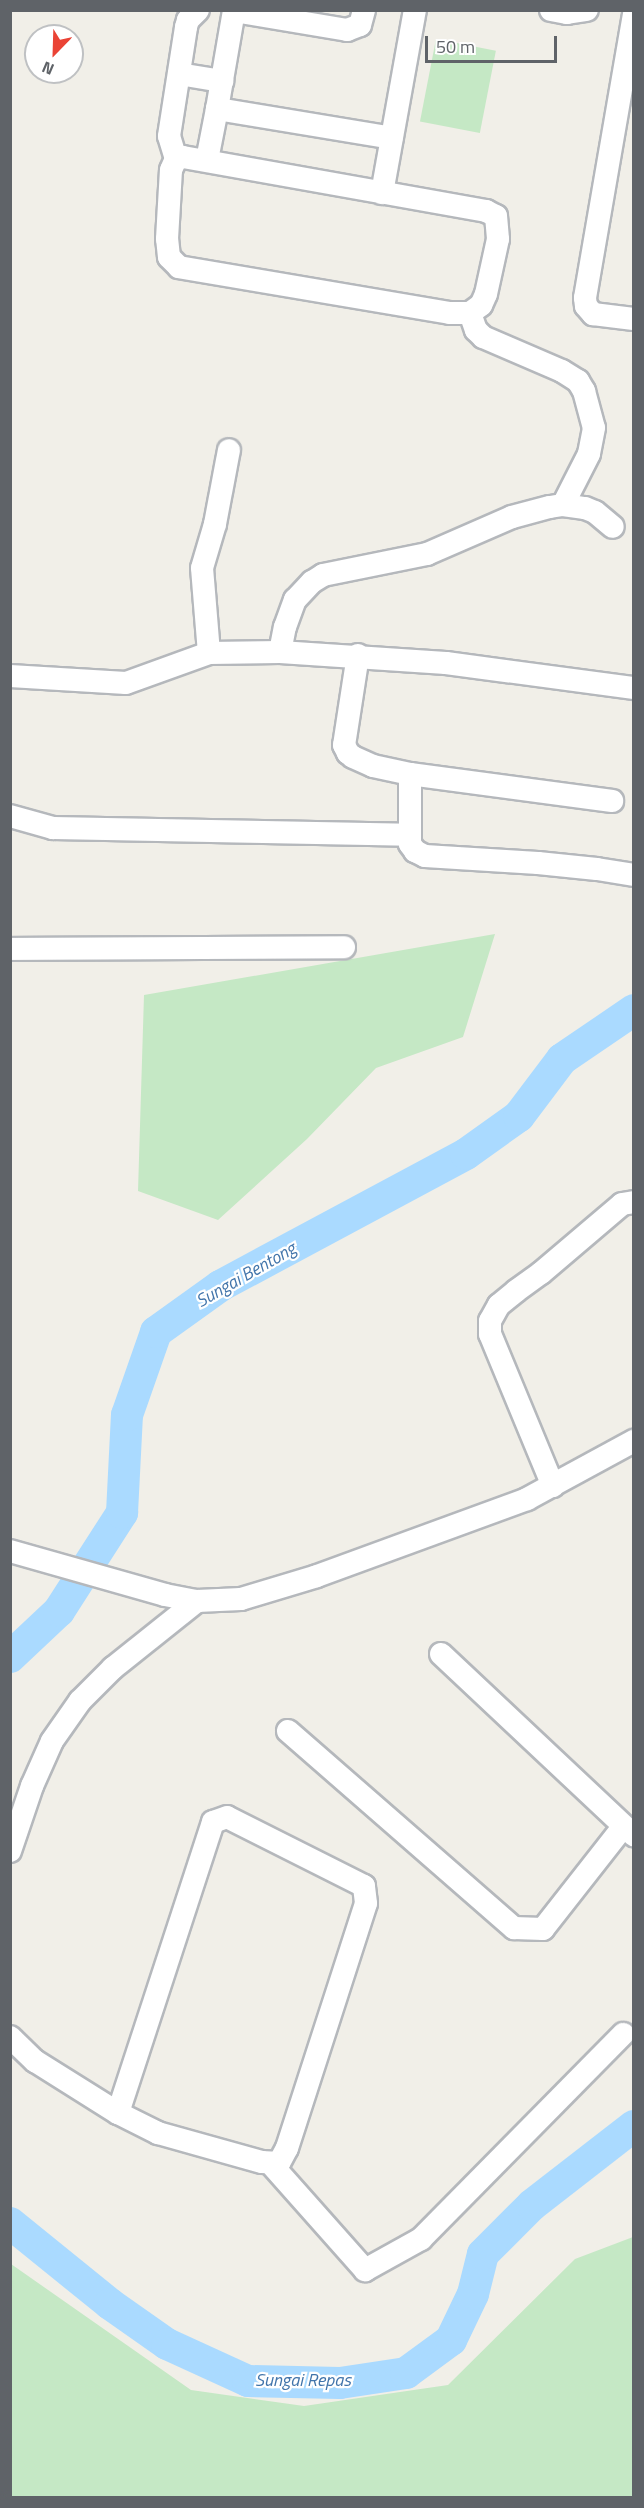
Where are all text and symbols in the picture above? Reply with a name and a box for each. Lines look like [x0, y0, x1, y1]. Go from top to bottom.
north arrow [24, 24, 84, 84]
scale bar [428, 24, 560, 62]
text: 50 m [436, 33, 475, 60]
text: N [38, 56, 58, 82]
water label: Sungai Bentong [192, 1238, 300, 1312]
water label: Sungai Repas [255, 2369, 351, 2391]

